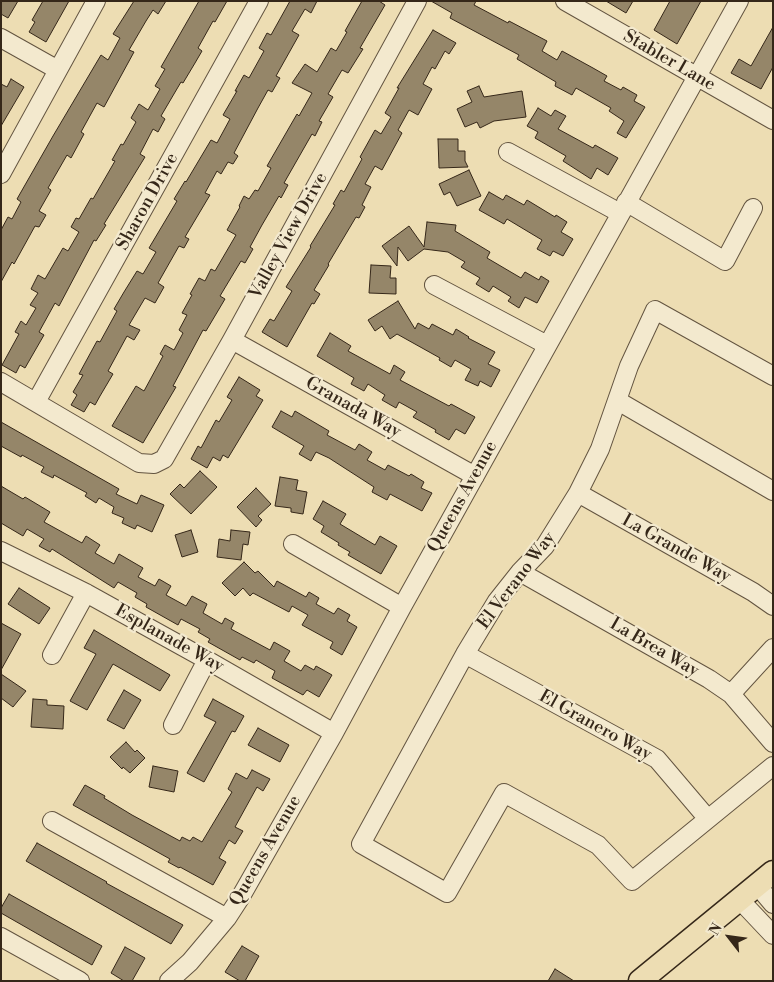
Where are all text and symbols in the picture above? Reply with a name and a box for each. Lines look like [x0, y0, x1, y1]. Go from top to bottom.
street label: Stabler Lane [619, 26, 719, 96]
street label: Sharon Drive [112, 149, 184, 255]
street label: Valley View Drive [245, 169, 333, 303]
street label: Granada Way [301, 373, 405, 443]
street label: Queens Avenue [423, 437, 503, 557]
street label: La Grande Way [618, 510, 734, 588]
street label: El Verano Way [473, 528, 561, 634]
street label: Esplanade Way [111, 600, 227, 678]
street label: La Brea Way [605, 614, 703, 682]
street label: El Granero Way [535, 686, 655, 766]
street label: Queens Avenue [226, 792, 306, 910]
north arrow [704, 912, 754, 962]
text: N [705, 920, 727, 939]

